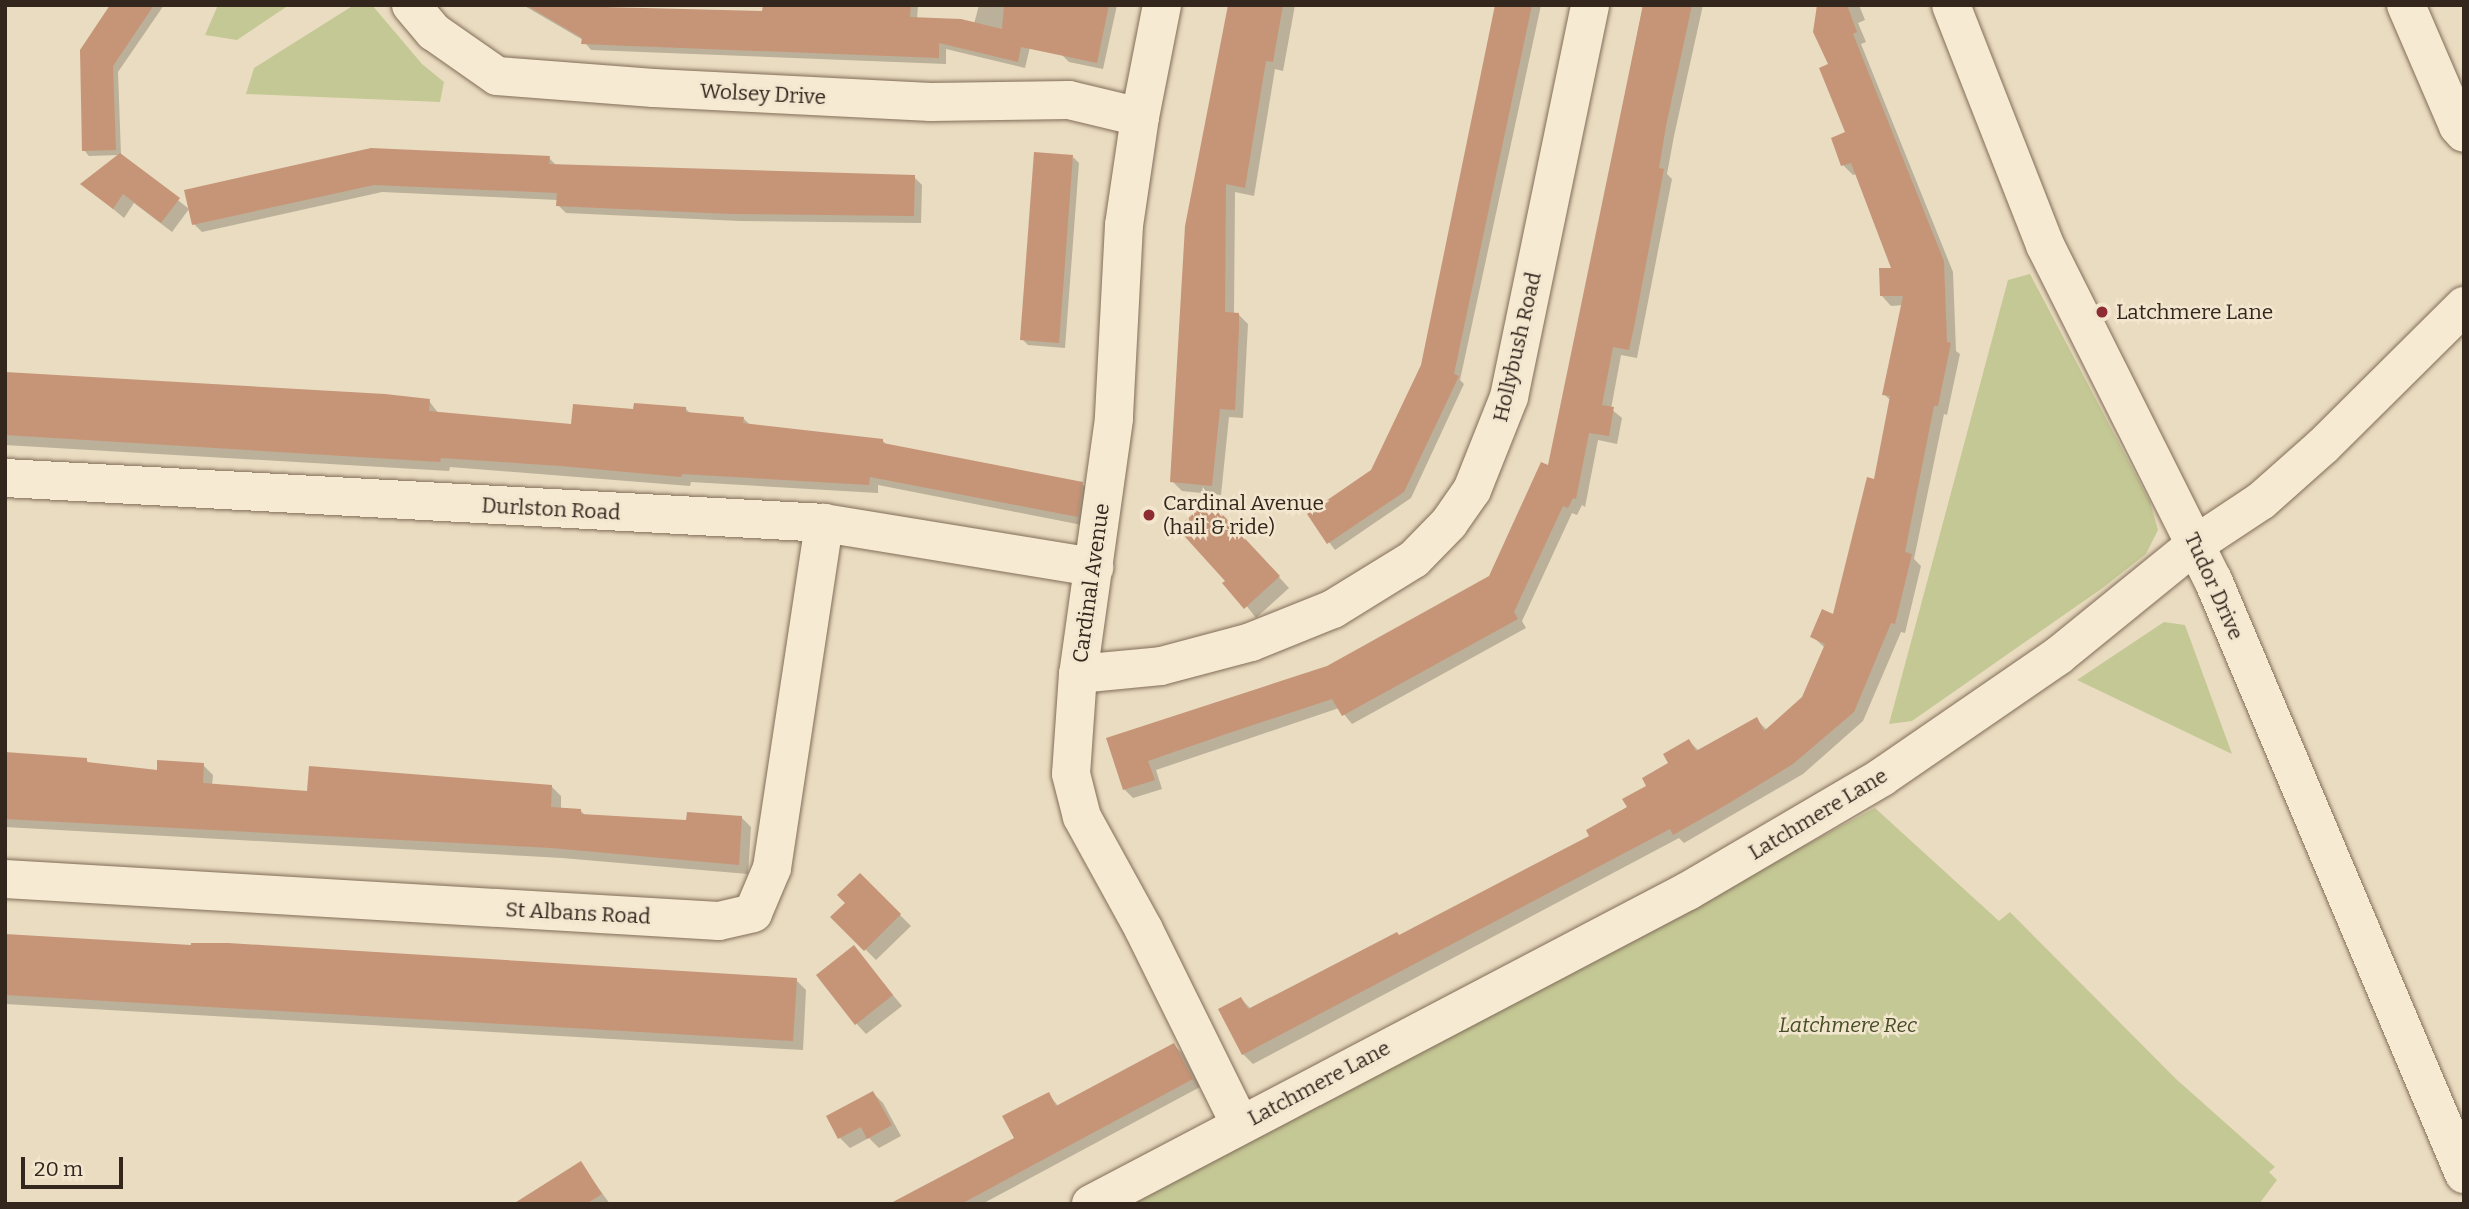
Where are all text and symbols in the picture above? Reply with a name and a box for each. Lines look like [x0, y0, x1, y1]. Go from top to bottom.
street label: Wolsey Drive [699, 78, 827, 110]
street label: Hollybush Road [1488, 270, 1546, 424]
place label: Latchmere Lane [2116, 299, 2273, 325]
marker: Latchmere Lane [2094, 304, 2110, 320]
place label: Cardinal Avenue (hail & ride) [1163, 490, 1324, 540]
street label: Durlston Road [481, 493, 621, 525]
street label: Cardinal Avenue [1067, 502, 1115, 664]
marker: Cardinal Avenue (hail & ride) [1141, 507, 1157, 523]
street label: Tudor Drive [2179, 529, 2249, 643]
street label: Latchmere Lane [1744, 763, 1892, 865]
street label: St Albans Road [505, 897, 651, 929]
park label: Latchmere Rec [1779, 1012, 1917, 1038]
street label: Latchmere Lane [1244, 1035, 1394, 1131]
scale bar [24, 1142, 126, 1186]
text: 20 m [34, 1156, 83, 1182]

